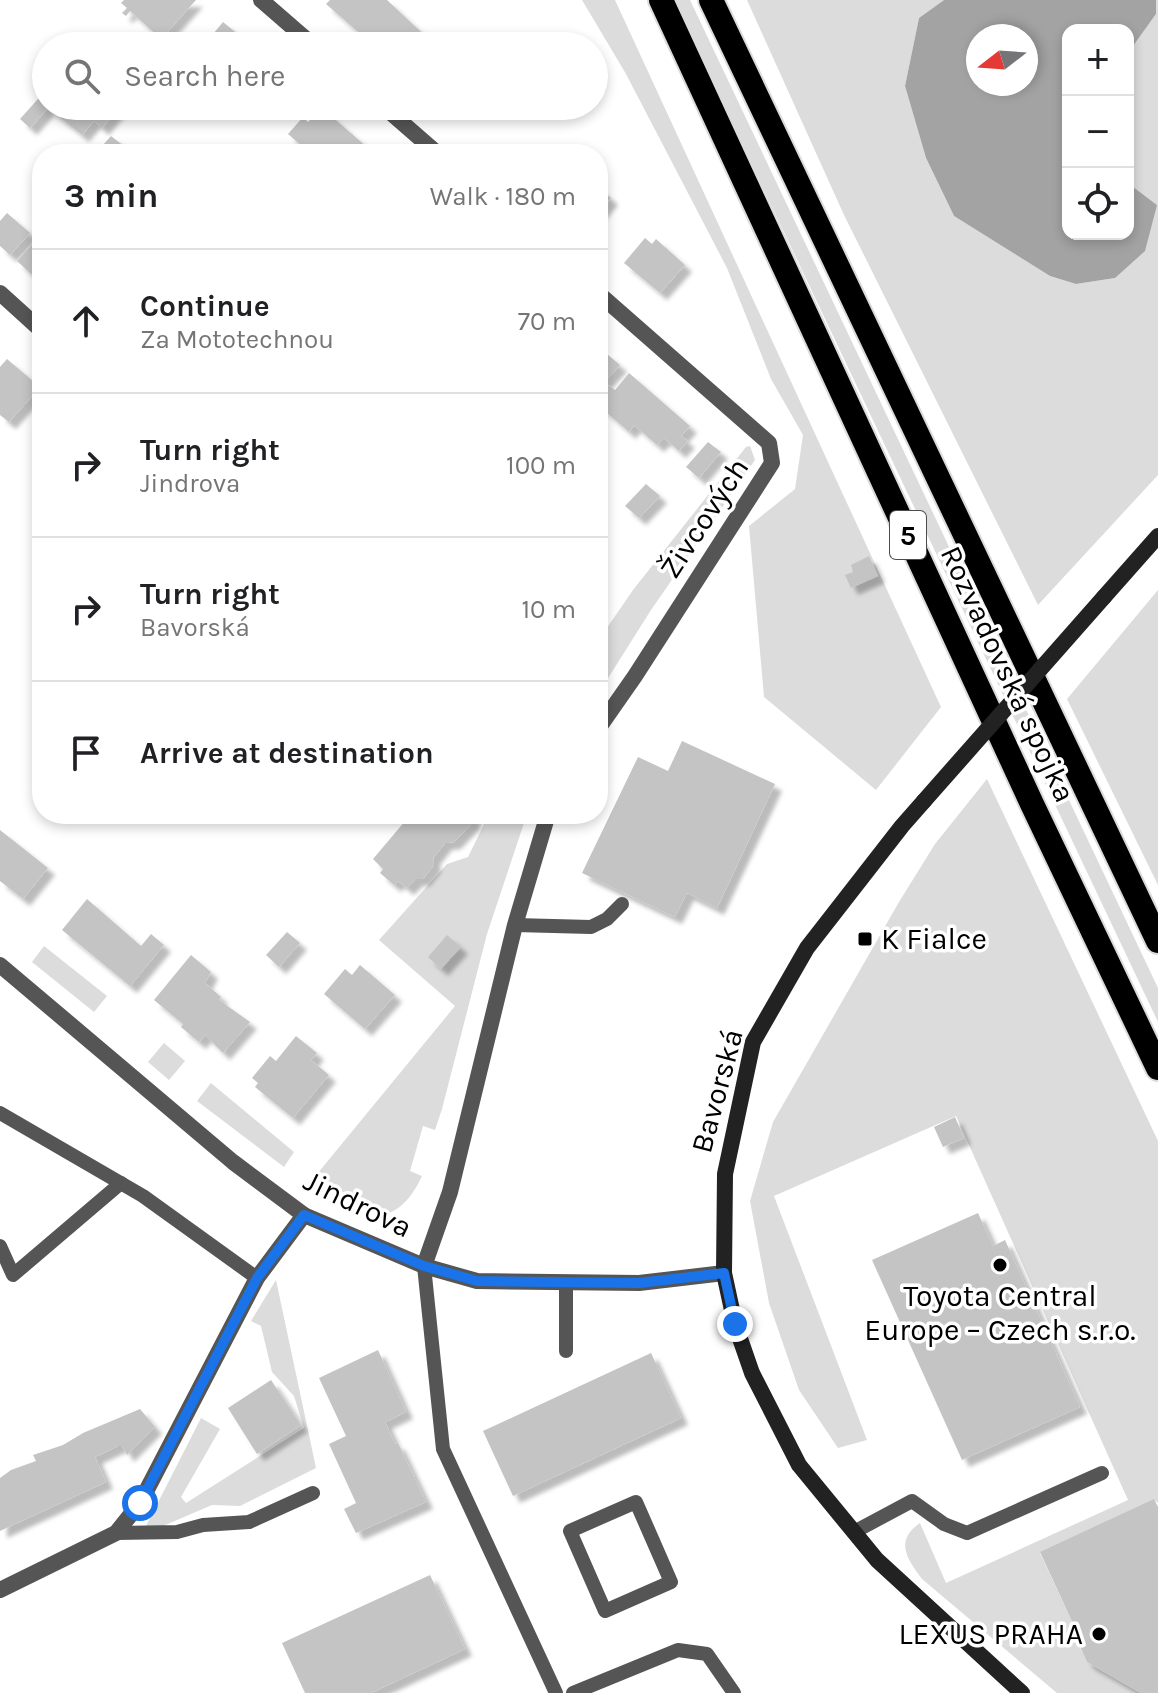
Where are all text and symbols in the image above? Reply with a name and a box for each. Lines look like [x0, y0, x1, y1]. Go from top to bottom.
north arrow [966, 24, 1038, 96]
map controls [1062, 24, 1134, 240]
button: + [1062, 24, 1134, 96]
search box [32, 32, 608, 120]
icon: search [60, 54, 104, 98]
text: Search here [124, 58, 285, 94]
button: − [1062, 96, 1134, 168]
button: locate [1062, 168, 1134, 240]
text: 3 min [64, 176, 158, 216]
text: Walk · 180 m [430, 181, 576, 212]
text: Continue [140, 288, 270, 324]
icon: ahead [64, 299, 108, 343]
text: 70 m [518, 306, 576, 337]
text: Za Mototechnou [140, 324, 334, 355]
text: Turn right [140, 432, 280, 468]
icon: right [64, 443, 108, 487]
text: 100 m [506, 450, 576, 481]
street label: Živcových [652, 451, 756, 585]
text: Jindrova [140, 468, 240, 499]
road number: 5 [890, 511, 926, 559]
street label: Rozvadovská spojka [933, 540, 1083, 808]
text: Turn right [140, 576, 280, 612]
icon: right [64, 587, 108, 631]
text: 10 m [521, 594, 576, 625]
text: Bavorská [140, 612, 250, 643]
icon: arrive [64, 731, 108, 775]
text: Arrive at destination [140, 735, 434, 771]
place label: K Fialce [881, 921, 987, 957]
marker: K Fialce [856, 930, 874, 948]
street label: Bavorská [683, 1025, 751, 1157]
street label: Jindrova [298, 1162, 418, 1246]
marker: Toyota Central Europe – Czech s.r.o. [991, 1256, 1009, 1274]
place label: Toyota Central Europe – Czech s.r.o. [864, 1278, 1136, 1348]
route end [717, 1306, 753, 1342]
route start [122, 1485, 158, 1521]
place label: LEXUS PRAHA [899, 1616, 1083, 1652]
marker: LEXUS PRAHA [1090, 1625, 1108, 1643]

